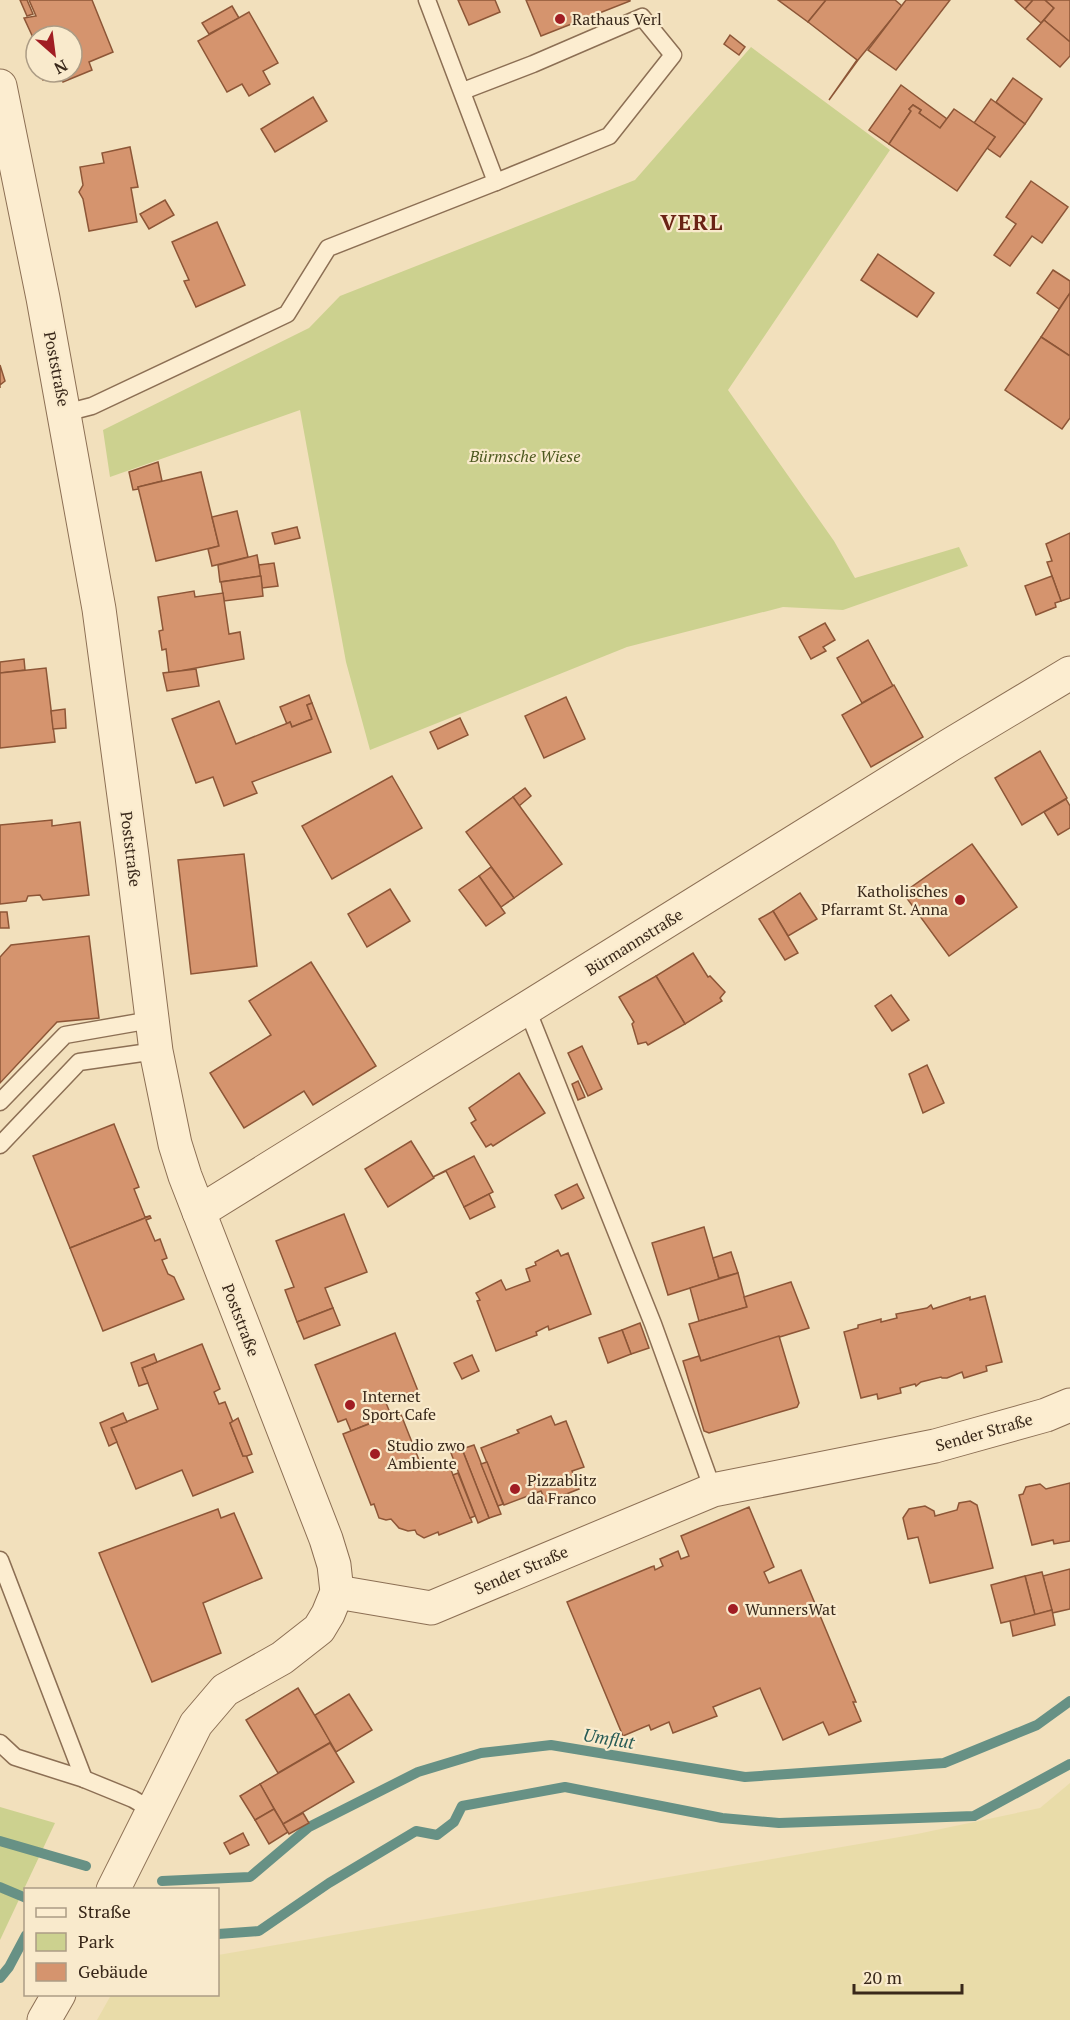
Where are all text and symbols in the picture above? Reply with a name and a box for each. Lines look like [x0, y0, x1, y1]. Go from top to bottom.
place label: Rathaus Verl [572, 8, 662, 30]
marker: Rathaus Verl [553, 12, 567, 26]
north arrow [24, 24, 84, 84]
text: N [51, 55, 72, 80]
district label: VERL [660, 207, 724, 236]
street label: Poststraße [39, 330, 75, 408]
park label: Bürmsche Wiese [468, 445, 581, 467]
street label: Poststraße [115, 810, 147, 888]
place label: Katholisches Pfarramt St. Anna [821, 880, 948, 920]
marker: Katholisches Pfarramt St. Anna [953, 893, 967, 907]
street label: Bürmannstraße [581, 903, 687, 981]
street label: Poststraße [217, 1281, 265, 1359]
place label: Internet Sport Cafe [362, 1385, 436, 1425]
marker: Internet Sport Cafe [343, 1398, 357, 1412]
street label: Sender Straße [933, 1408, 1035, 1456]
place label: Studio zwo Ambiente [387, 1434, 465, 1474]
marker: Studio zwo Ambiente [368, 1447, 382, 1461]
place label: Pizzablitz da Franco [527, 1469, 597, 1509]
marker: Pizzablitz da Franco [508, 1482, 522, 1496]
street label: Sender Straße [471, 1540, 571, 1600]
place label: WunnersWat [745, 1598, 836, 1620]
marker: WunnersWat [726, 1602, 740, 1616]
water label: Umflut [581, 1722, 637, 1754]
legend [24, 1888, 219, 1996]
text: Straße [78, 1899, 131, 1923]
text: Park [78, 1929, 115, 1953]
scale bar [854, 1957, 962, 1995]
text: Gebäude [78, 1959, 148, 1983]
text: 20 m [863, 1965, 903, 1989]

